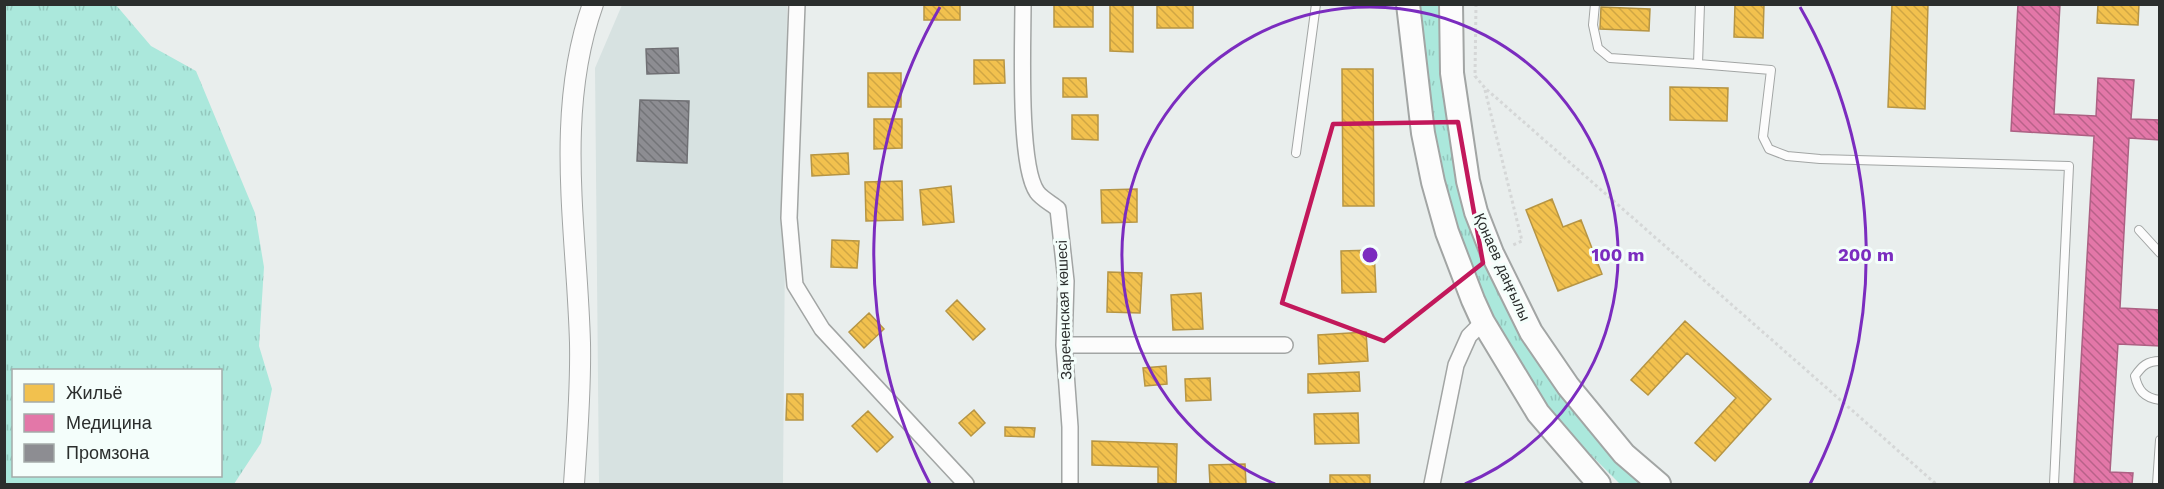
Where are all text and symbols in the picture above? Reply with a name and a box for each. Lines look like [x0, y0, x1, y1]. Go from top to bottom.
street label: Қонаев даңғылы [1470, 210, 1534, 324]
street label: Зареченская көшесі [1053, 240, 1075, 380]
text: 100 m [1591, 244, 1645, 265]
text: 200 m [1838, 244, 1894, 265]
centre of rings [1360, 245, 1380, 265]
legend [12, 369, 222, 477]
text: Жильё [66, 382, 123, 403]
text: Медицина [66, 412, 153, 433]
text: Промзона [66, 442, 150, 463]

